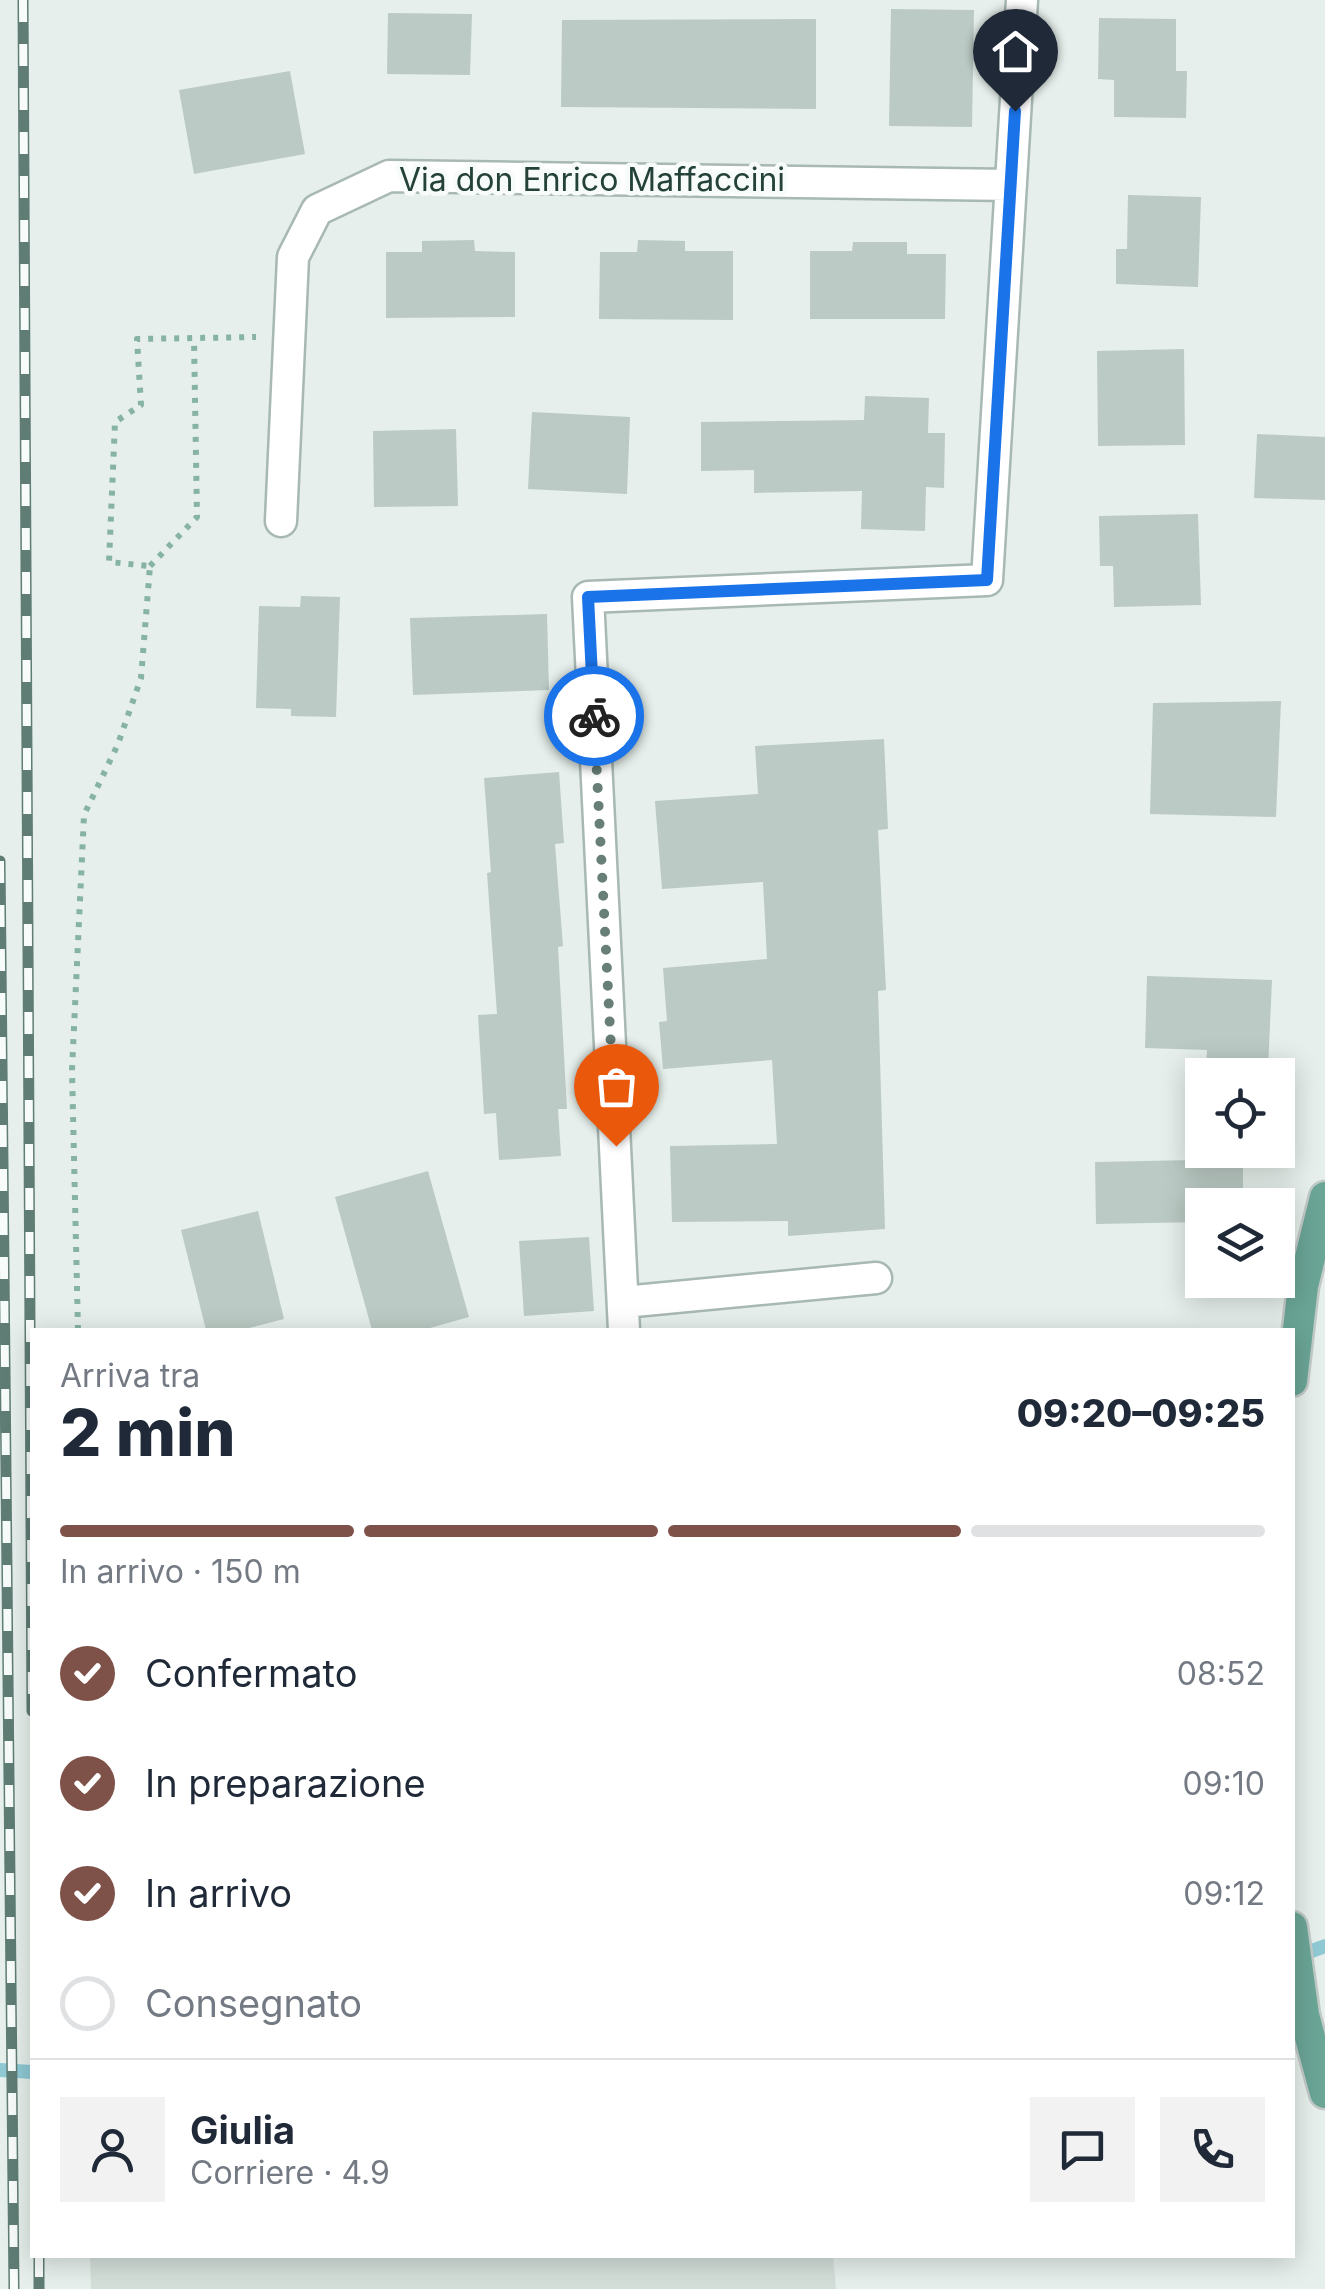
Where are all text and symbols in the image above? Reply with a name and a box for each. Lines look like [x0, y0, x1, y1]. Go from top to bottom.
pin [973, 9, 1058, 112]
icon: home [988, 24, 1043, 79]
street label: Via don Enrico Maffaccini [399, 160, 785, 199]
courier [544, 666, 644, 766]
icon: bike [567, 689, 622, 744]
pin [574, 1044, 659, 1147]
map controls [1185, 1058, 1295, 1298]
button: locate [1185, 1058, 1295, 1168]
icon: bag [589, 1059, 644, 1114]
button: layers [1185, 1188, 1295, 1298]
text: Arriva tra [60, 1356, 200, 1395]
text: 09:20–09:25 [1017, 1390, 1265, 1436]
text: 2 min [60, 1393, 236, 1472]
text: In arrivo · 150 m [60, 1552, 301, 1591]
icon: check [60, 1646, 115, 1701]
text: Confermato [145, 1650, 357, 1696]
text: 08:52 [1177, 1654, 1265, 1693]
icon: check [60, 1756, 115, 1811]
text: In preparazione [145, 1760, 426, 1806]
text: 09:10 [1183, 1764, 1265, 1803]
icon: check [60, 1866, 115, 1921]
text: In arrivo [145, 1870, 292, 1916]
text: 09:12 [1183, 1874, 1265, 1913]
text: Consegnato [145, 1980, 362, 2026]
button: person [60, 2097, 165, 2202]
button: chat [1030, 2097, 1135, 2202]
button: phone [1160, 2097, 1265, 2202]
text: Giulia [190, 2107, 295, 2153]
text: Corriere · 4.9 [190, 2153, 390, 2192]

